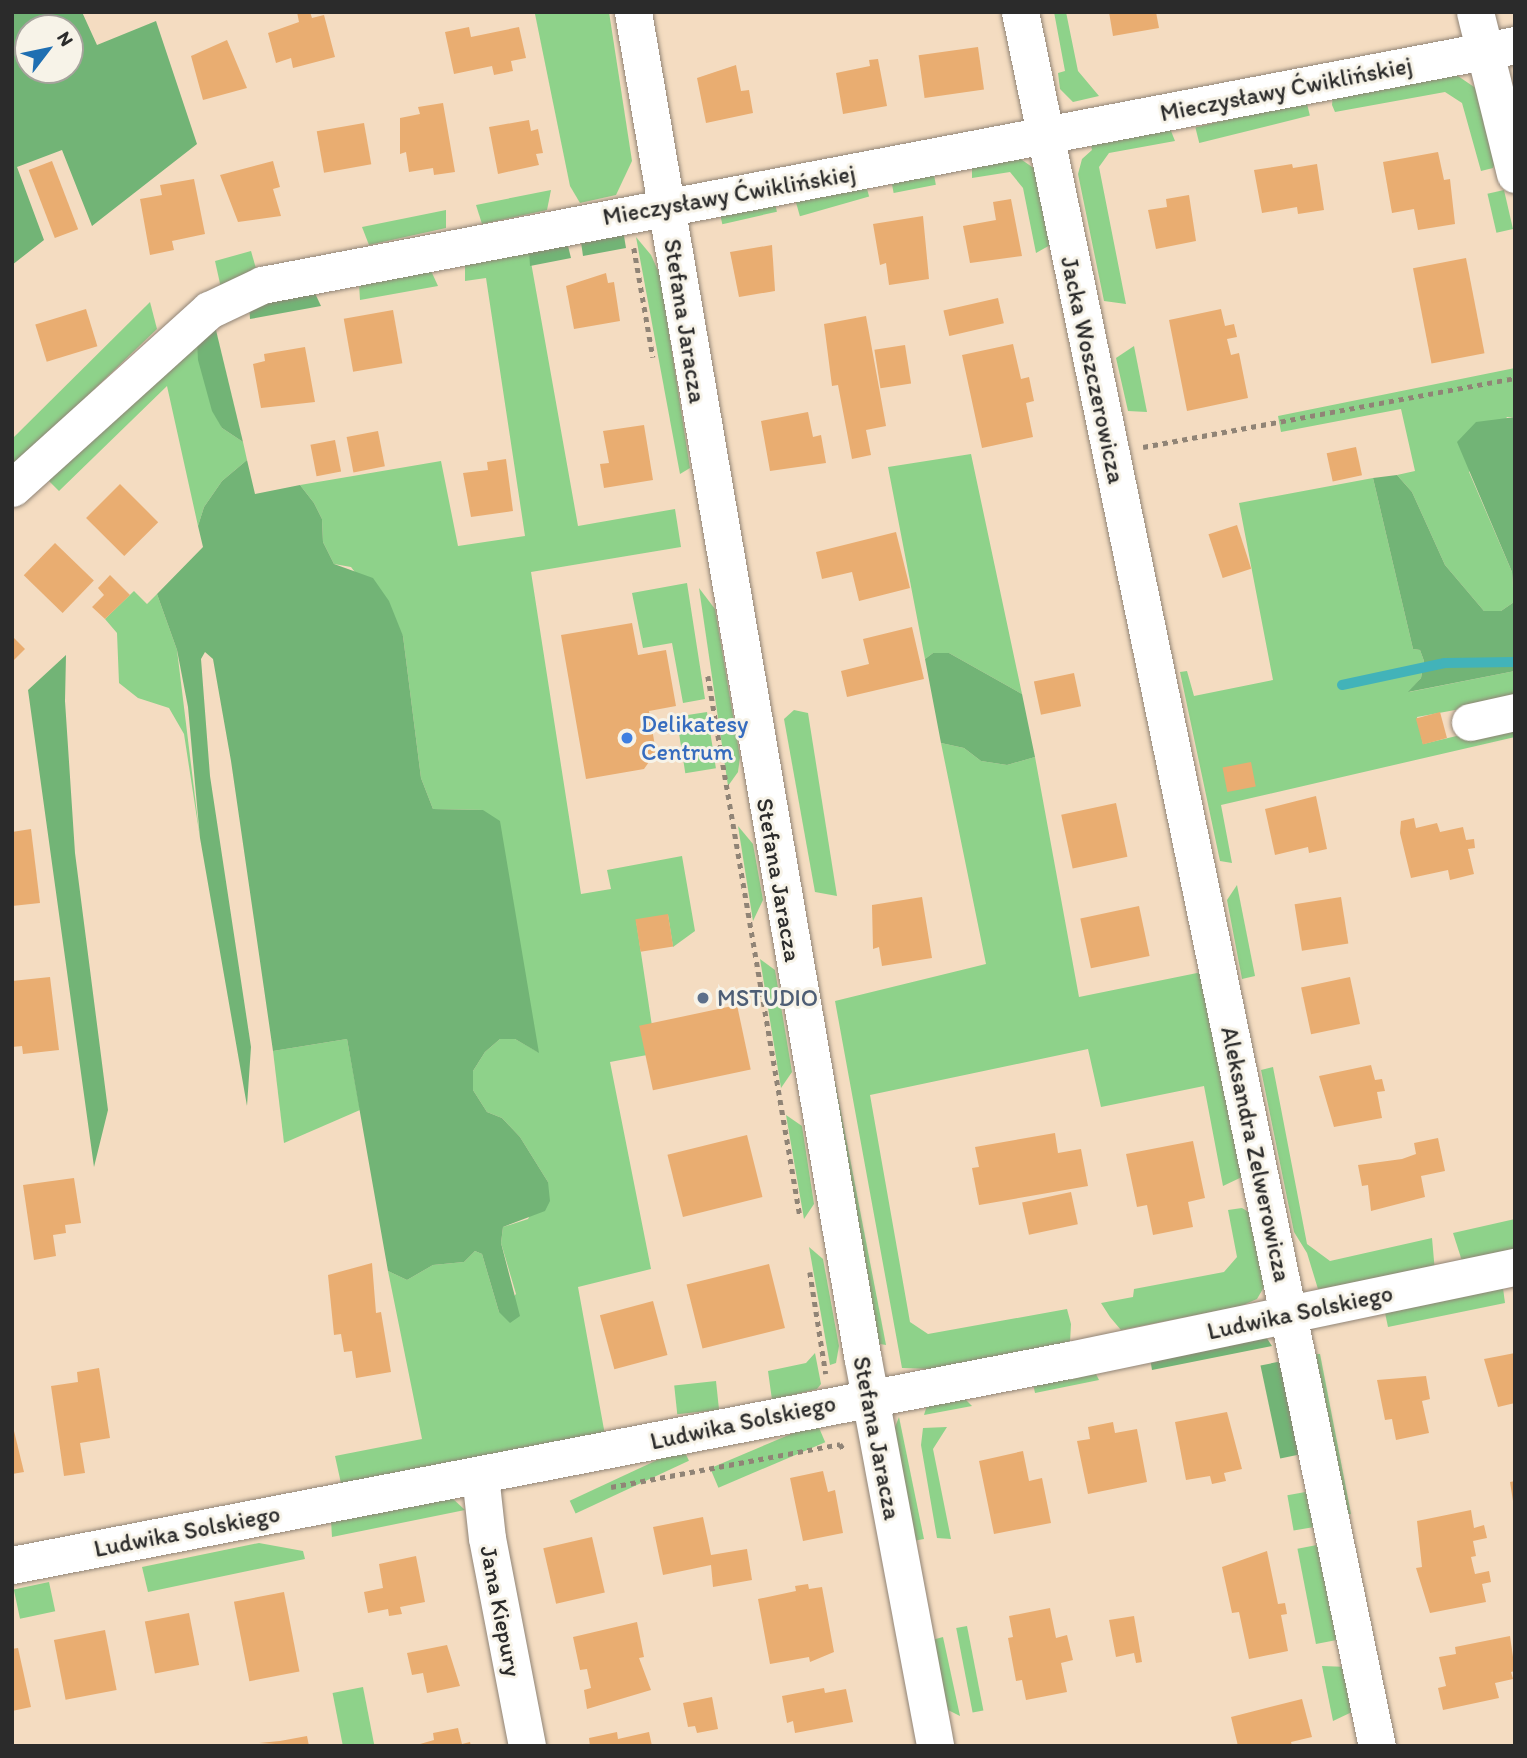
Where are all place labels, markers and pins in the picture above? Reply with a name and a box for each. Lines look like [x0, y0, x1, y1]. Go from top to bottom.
place label: Delikatesy Centrum [641, 710, 748, 766]
marker: Delikatesy Centrum [619, 730, 635, 746]
place label: MSTUDIO [717, 984, 818, 1012]
marker: MSTUDIO [695, 990, 711, 1006]

